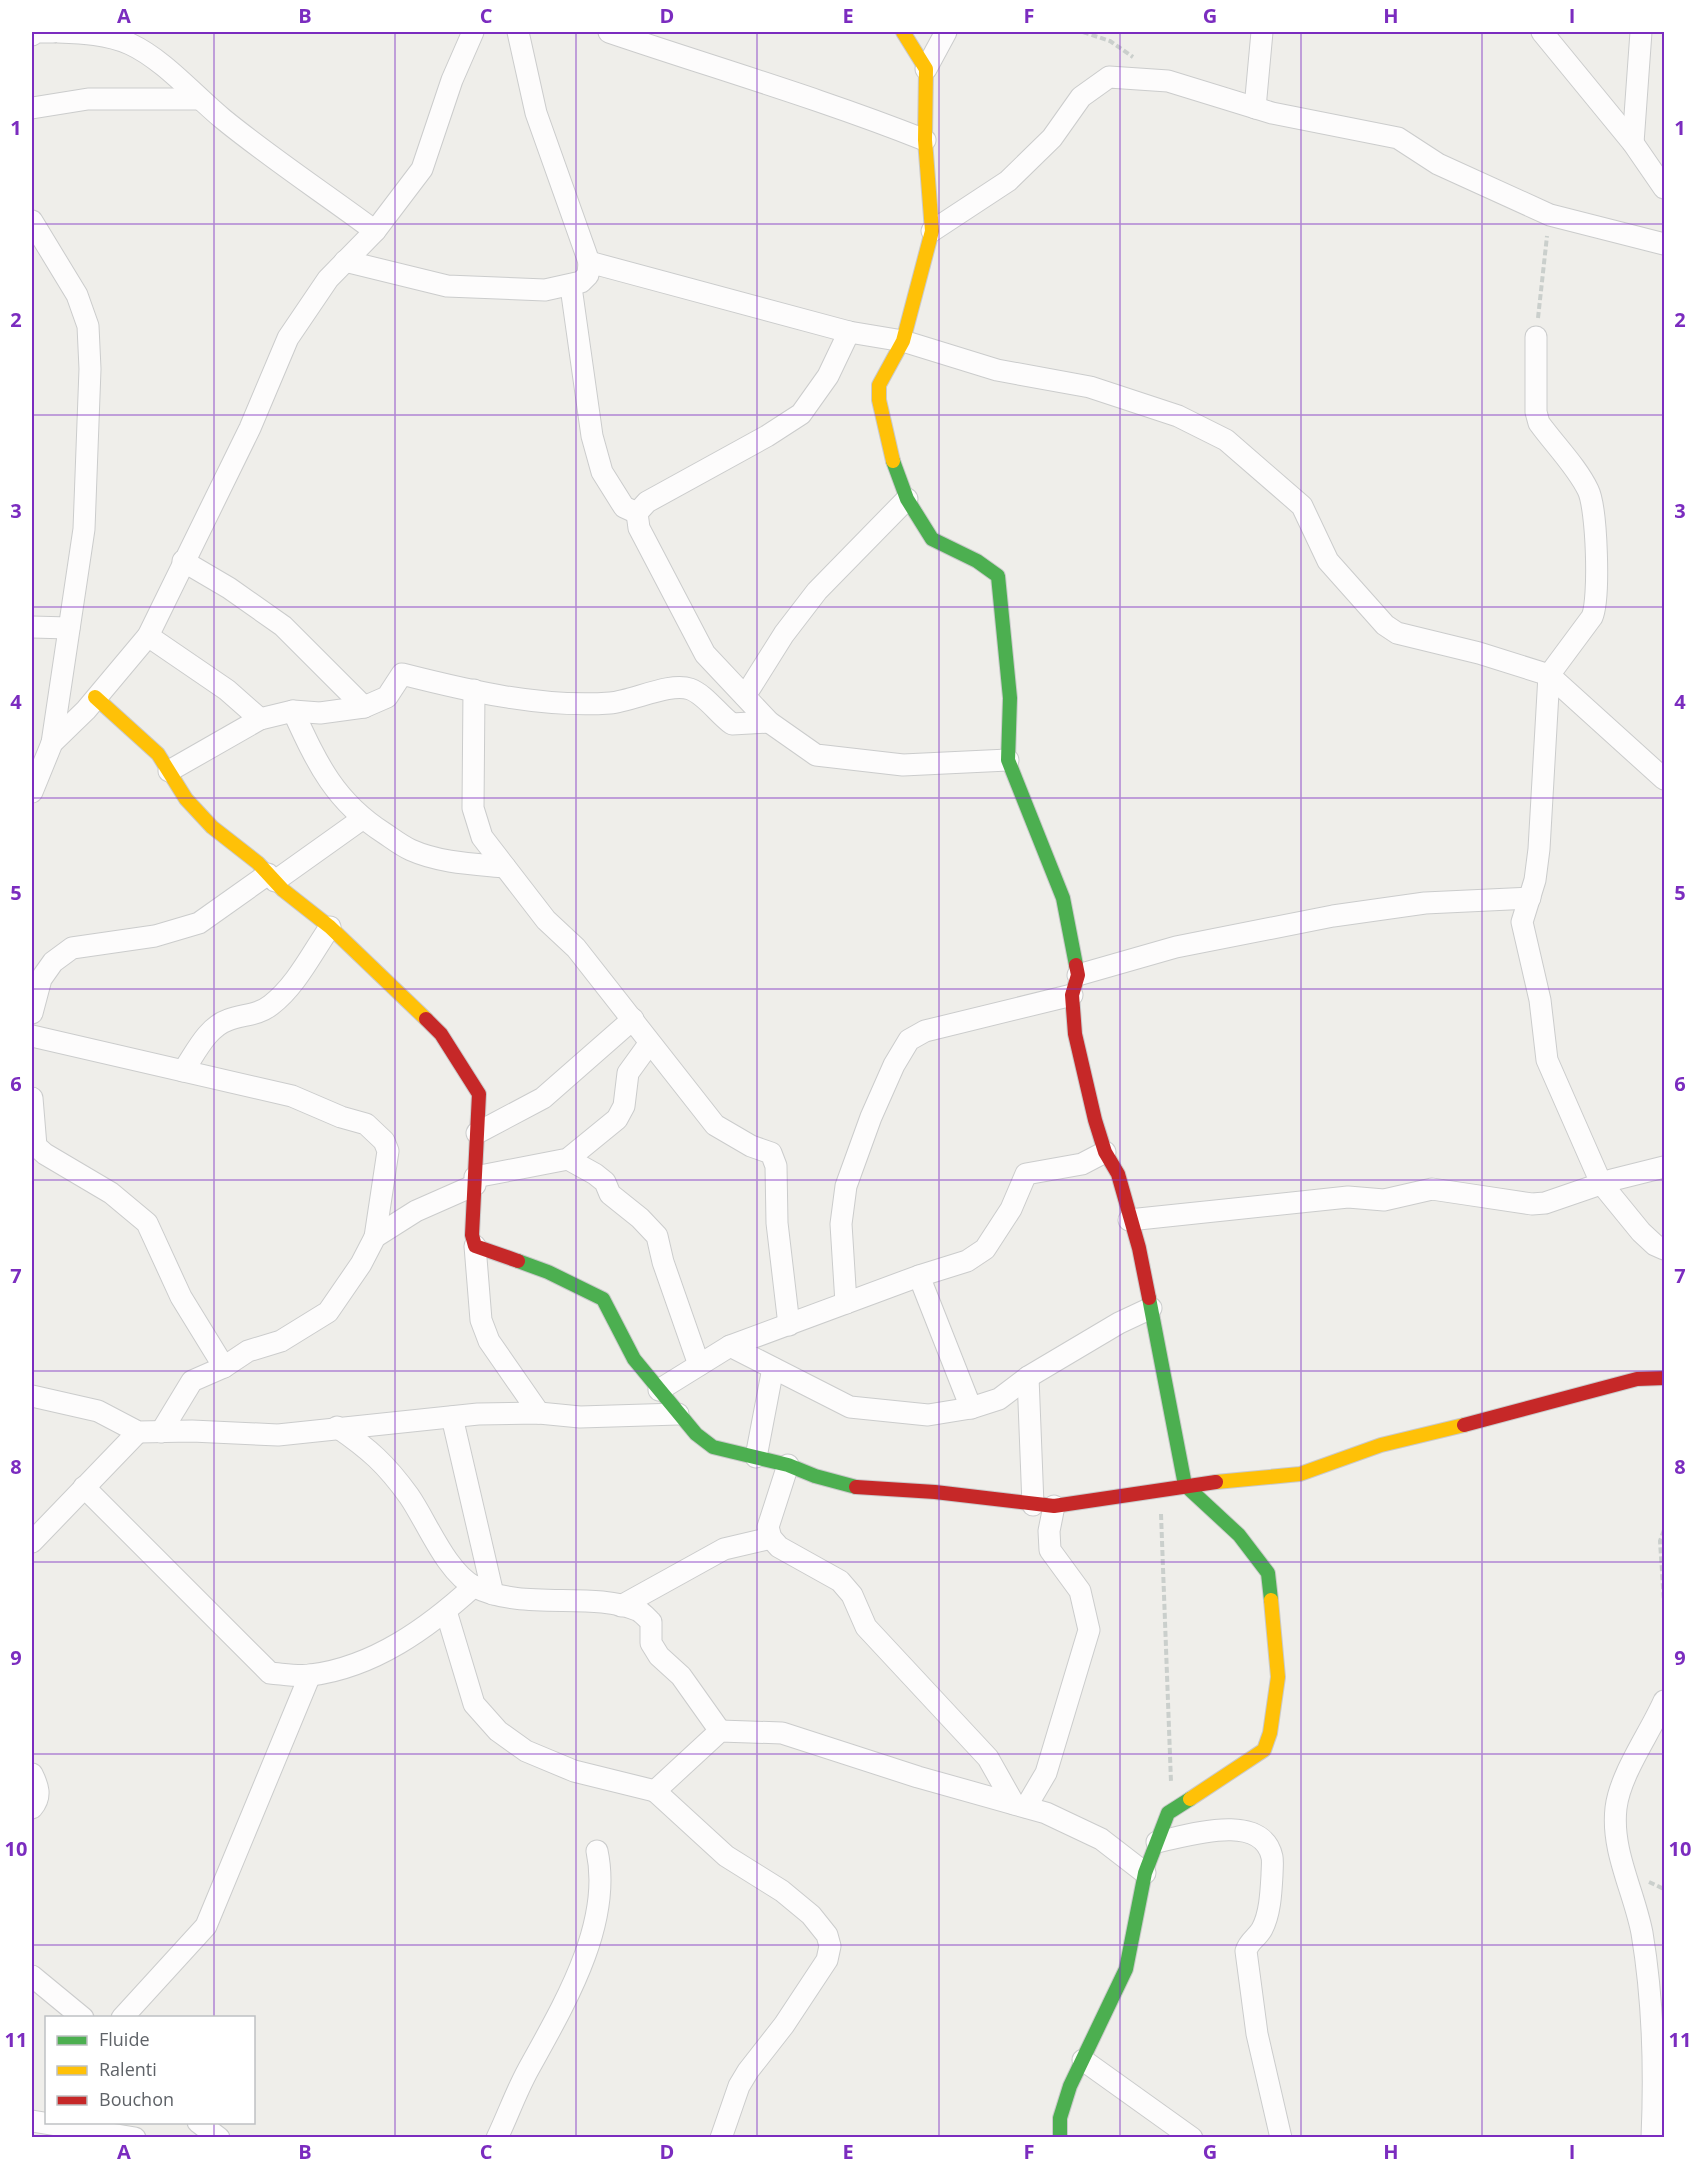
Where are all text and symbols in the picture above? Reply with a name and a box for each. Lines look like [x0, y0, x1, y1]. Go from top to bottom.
text: A [117, 2, 131, 29]
text: B [298, 2, 312, 29]
text: C [480, 2, 493, 29]
text: D [660, 2, 674, 29]
text: E [842, 2, 854, 29]
text: F [1024, 2, 1034, 29]
text: G [1203, 2, 1217, 29]
text: H [1383, 2, 1399, 29]
text: I [1569, 2, 1575, 29]
text: 1 [10, 114, 22, 141]
text: 1 [1674, 114, 1686, 141]
text: 2 [10, 306, 22, 333]
text: 2 [1674, 306, 1686, 333]
text: 3 [10, 497, 22, 524]
text: 3 [1674, 497, 1686, 524]
text: 4 [10, 688, 22, 715]
text: 4 [1674, 688, 1686, 715]
text: 5 [10, 879, 22, 906]
text: 5 [1674, 879, 1686, 906]
text: 6 [10, 1070, 22, 1097]
text: 6 [1674, 1070, 1686, 1097]
text: 7 [10, 1262, 22, 1289]
text: 7 [1674, 1262, 1686, 1289]
text: 8 [10, 1453, 22, 1480]
text: 8 [1674, 1453, 1686, 1480]
text: 9 [10, 1644, 22, 1671]
text: 9 [1674, 1644, 1686, 1671]
text: 10 [5, 1835, 27, 1862]
text: 10 [1669, 1835, 1691, 1862]
legend [45, 2016, 255, 2124]
text: 11 [5, 2026, 27, 2053]
text: 11 [1669, 2026, 1691, 2053]
text: Fluide [99, 2027, 150, 2051]
text: Ralenti [99, 2057, 157, 2081]
text: Bouchon [99, 2087, 174, 2111]
text: A [117, 2138, 131, 2165]
text: B [298, 2138, 312, 2165]
text: C [480, 2138, 493, 2165]
text: D [660, 2138, 674, 2165]
text: E [842, 2138, 854, 2165]
text: F [1024, 2138, 1034, 2165]
text: G [1203, 2138, 1217, 2165]
text: H [1383, 2138, 1399, 2165]
text: I [1569, 2138, 1575, 2165]

